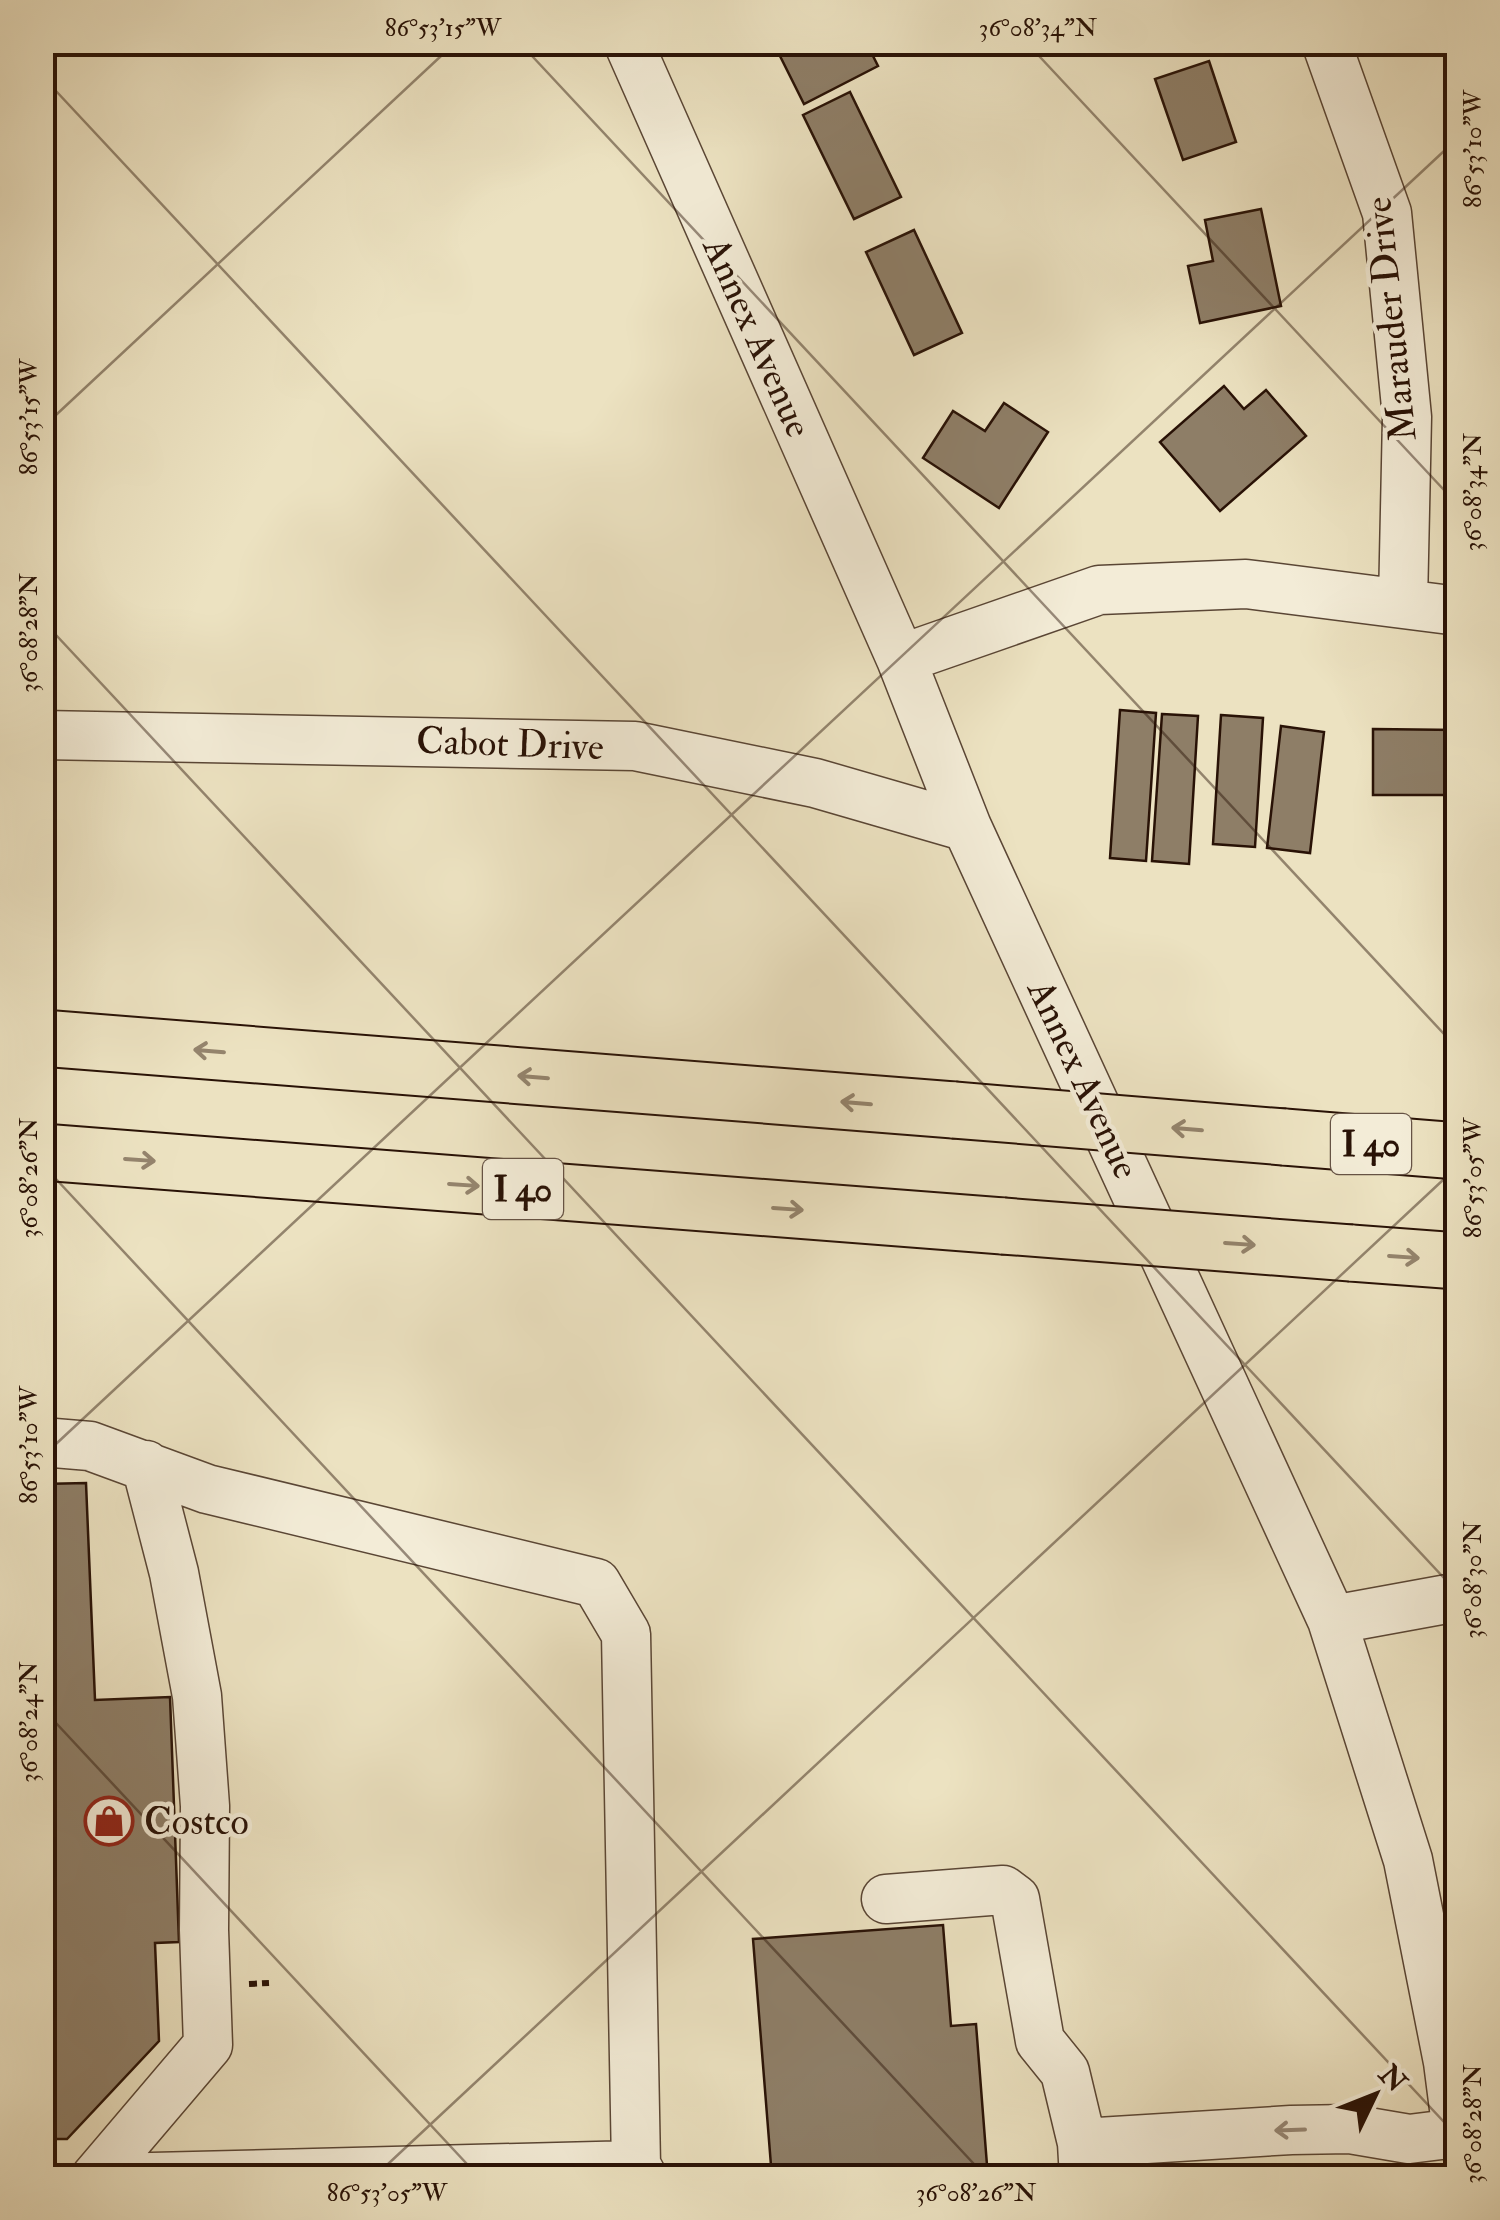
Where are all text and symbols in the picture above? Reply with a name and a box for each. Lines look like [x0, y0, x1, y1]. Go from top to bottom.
text: 86°53'15"W [385, 13, 503, 44]
text: 36°08'34"N [979, 13, 1098, 44]
text: 86°53'10"W [1458, 88, 1489, 208]
street label: Marauder Drive [1354, 194, 1428, 443]
street label: Annex Avenue [691, 229, 823, 445]
text: 86°53'15"W [14, 357, 45, 475]
text: 36°08'34"N [1458, 432, 1489, 551]
text: 36°08'28"N [14, 573, 45, 693]
street label: Cabot Drive [415, 717, 605, 771]
street label: Annex Avenue [1016, 971, 1150, 1187]
one-way arrow [193, 1042, 225, 1061]
one-way arrow [517, 1068, 549, 1087]
one-way arrow [841, 1093, 873, 1112]
road number: I 40 [1331, 1114, 1411, 1174]
text: 86°53'05"W [1458, 1116, 1489, 1238]
text: 36°08'26"N [14, 1117, 45, 1238]
one-way arrow [1172, 1120, 1204, 1139]
one-way arrow [123, 1150, 155, 1169]
road number: I 40 [483, 1159, 563, 1219]
one-way arrow [447, 1175, 479, 1194]
one-way arrow [771, 1200, 803, 1219]
one-way arrow [1223, 1235, 1255, 1254]
one-way arrow [1388, 1247, 1420, 1266]
text: 86°53'10"W [14, 1384, 45, 1504]
text: 36°08'30"N [1458, 1521, 1489, 1639]
text: 36°08'24"N [14, 1661, 45, 1783]
shop icon: Costco [83, 1795, 135, 1847]
place label: Costco [144, 1798, 249, 1846]
north arrow [1325, 2045, 1425, 2145]
text: N [1370, 2057, 1414, 2101]
text: 36°08'28"N [1458, 2064, 1489, 2184]
one-way arrow [1275, 2121, 1307, 2140]
text: 86°53'05"W [327, 2178, 449, 2209]
text: 36°08'26"N [916, 2178, 1037, 2209]

